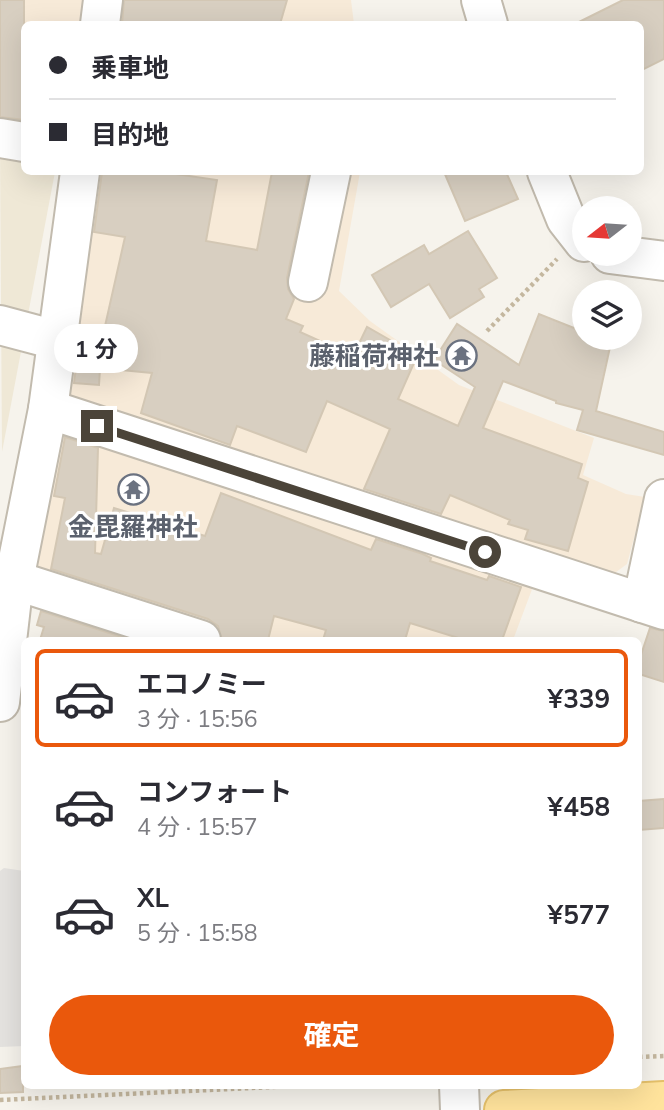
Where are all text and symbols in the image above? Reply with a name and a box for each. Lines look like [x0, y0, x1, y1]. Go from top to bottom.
text: 乗車地 [91, 51, 169, 84]
text: 目的地 [91, 118, 169, 151]
north arrow [572, 196, 642, 266]
map controls [572, 196, 642, 350]
button: layers [572, 280, 642, 350]
callout: 1 分 [55, 324, 139, 374]
text: 1 分 [74, 334, 118, 363]
temple icon: 藤稲荷神社 [445, 338, 479, 372]
place label: 藤稲荷神社 [309, 339, 439, 372]
route end [81, 410, 113, 442]
temple icon: 金毘羅神社 [116, 473, 150, 507]
place label: 金毘羅神社 [68, 510, 198, 543]
route start [469, 536, 501, 568]
icon: car [53, 667, 116, 730]
text: エコノミー [137, 667, 267, 700]
text: ¥339 [548, 682, 610, 715]
text: 3 分 · 15:56 [137, 704, 258, 733]
icon: car [53, 775, 116, 838]
text: コンフォート [137, 775, 292, 808]
text: ¥458 [548, 790, 610, 823]
text: 4 分 · 15:57 [137, 812, 258, 841]
text: XL [137, 881, 169, 914]
icon: car [53, 883, 116, 946]
text: ¥577 [548, 898, 610, 931]
text: 5 分 · 15:58 [137, 918, 258, 947]
button: 確定 [49, 995, 614, 1075]

